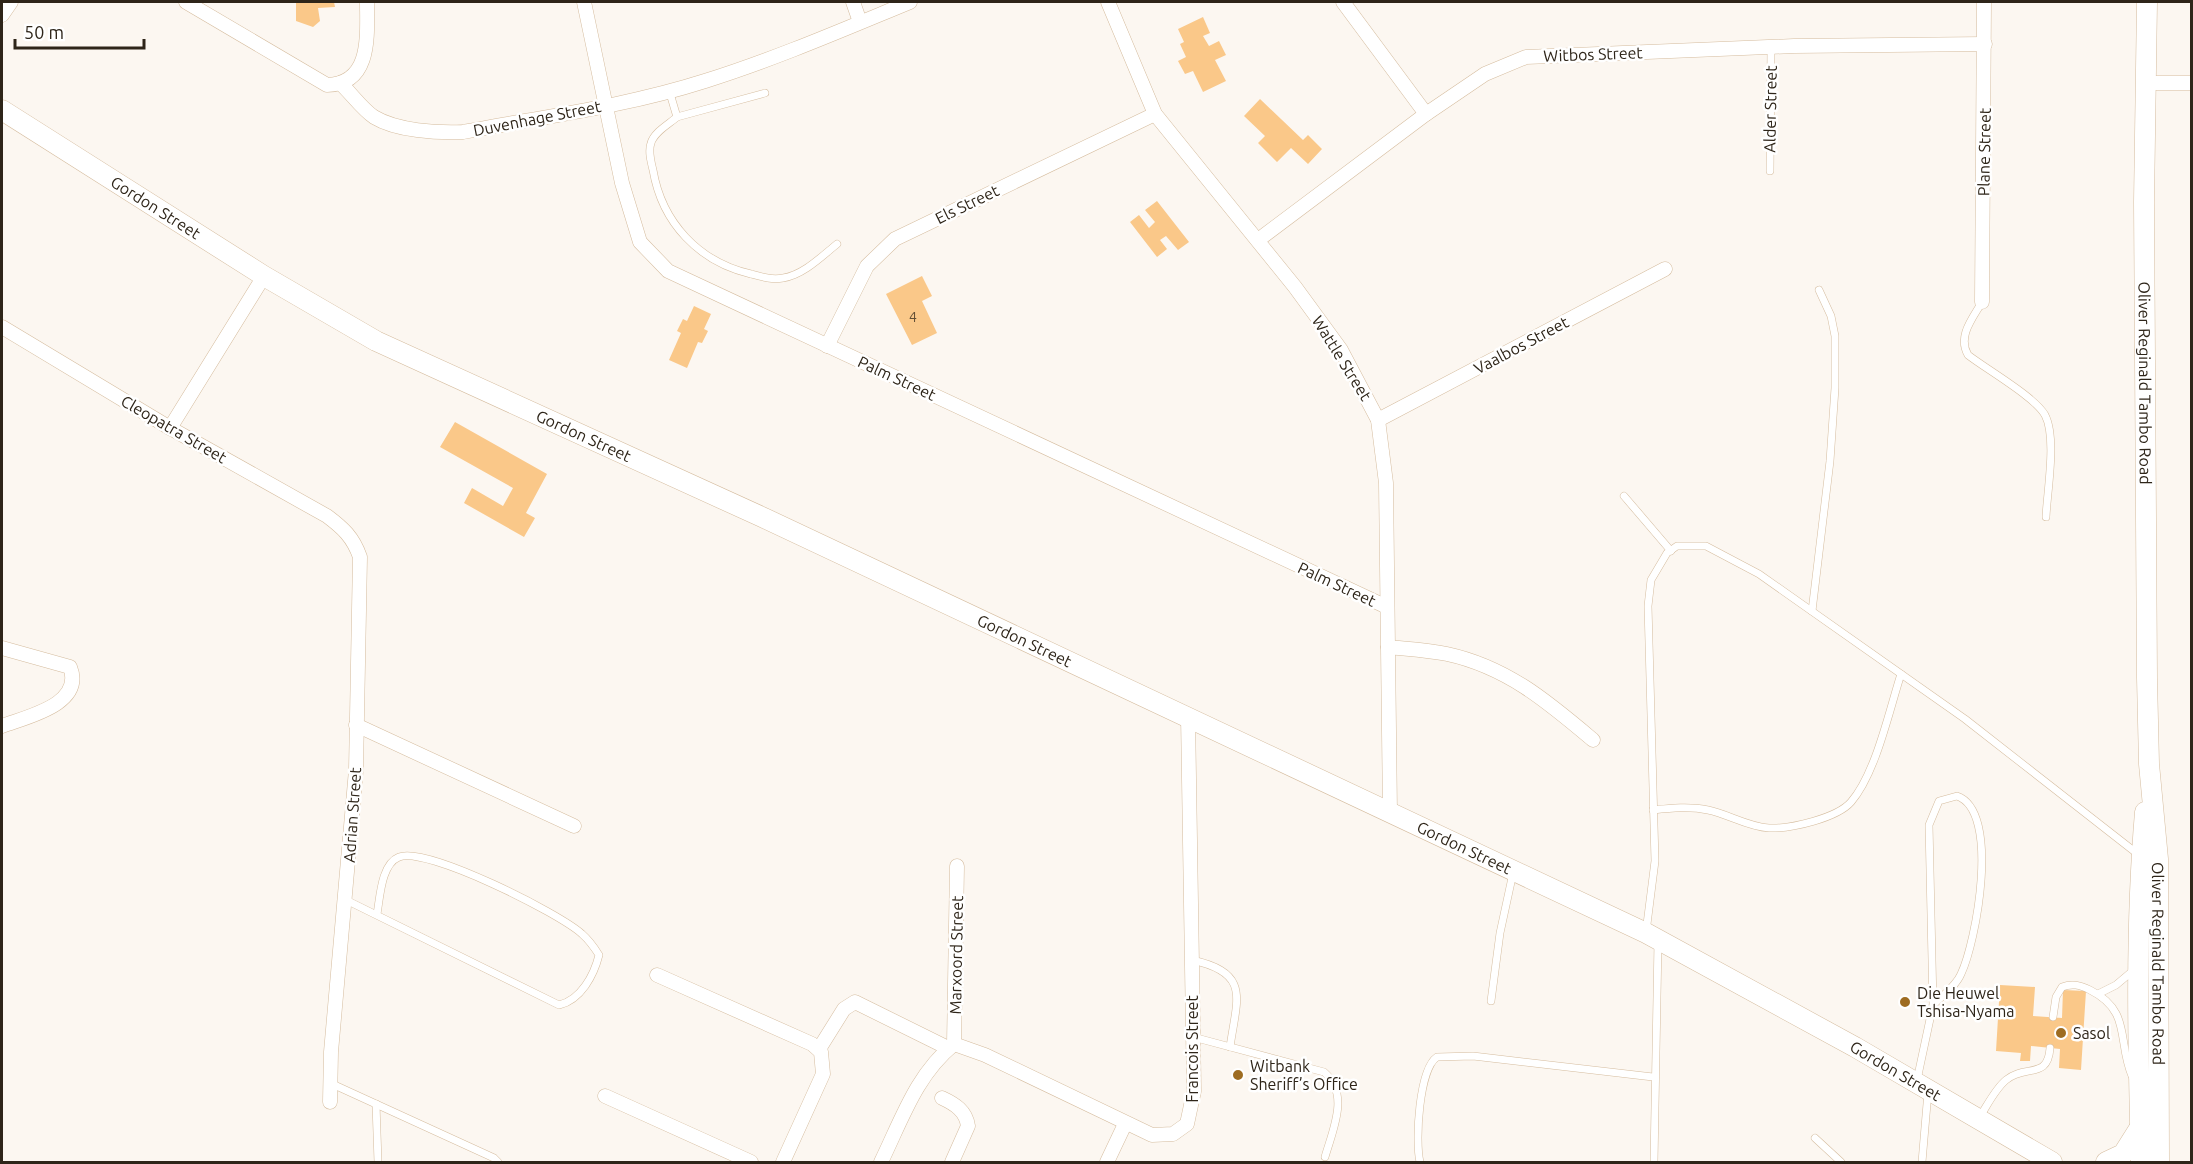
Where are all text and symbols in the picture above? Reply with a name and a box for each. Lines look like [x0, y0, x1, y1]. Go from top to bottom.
scale bar [15, 12, 144, 50]
text: 50 m [24, 22, 64, 42]
street label: Witbos Street [1543, 43, 1644, 65]
street label: Alder Street [1760, 65, 1780, 153]
street label: Duvenhage Street [472, 97, 603, 139]
street label: Plane Street [1974, 107, 1994, 196]
street label: Gordon Street [108, 172, 204, 243]
street label: Els Street [932, 181, 1002, 227]
street label: Oliver Reginald Tambo Road [2136, 281, 2155, 485]
house number: 4 [909, 309, 917, 325]
street label: Wattle Street [1309, 312, 1376, 404]
street label: Vaalbos Street [1471, 312, 1572, 377]
street label: Palm Street [855, 352, 940, 404]
street label: Cleopatra Street [118, 392, 230, 467]
street label: Gordon Street [533, 406, 635, 465]
street label: Palm Street [1295, 558, 1380, 610]
street label: Gordon Street [974, 611, 1075, 671]
street label: Adrian Street [340, 766, 364, 863]
street label: Gordon Street [1414, 818, 1515, 878]
street label: Oliver Reginald Tambo Road [2149, 862, 2168, 1065]
street label: Marxoord Street [946, 895, 966, 1015]
place label: Die Heuwel Tshisa-Nyama [1917, 984, 2014, 1020]
street label: Francois Street [1183, 995, 1201, 1103]
marker: Die Heuwel Tshisa-Nyama [1898, 995, 1912, 1009]
place label: Sasol [2073, 1024, 2110, 1042]
marker: Sasol [2054, 1026, 2068, 1040]
street label: Gordon Street [1847, 1037, 1945, 1105]
place label: Witbank Sheriff’s Office [1250, 1057, 1358, 1093]
marker: Witbank Sheriff’s Office [1231, 1068, 1245, 1082]

